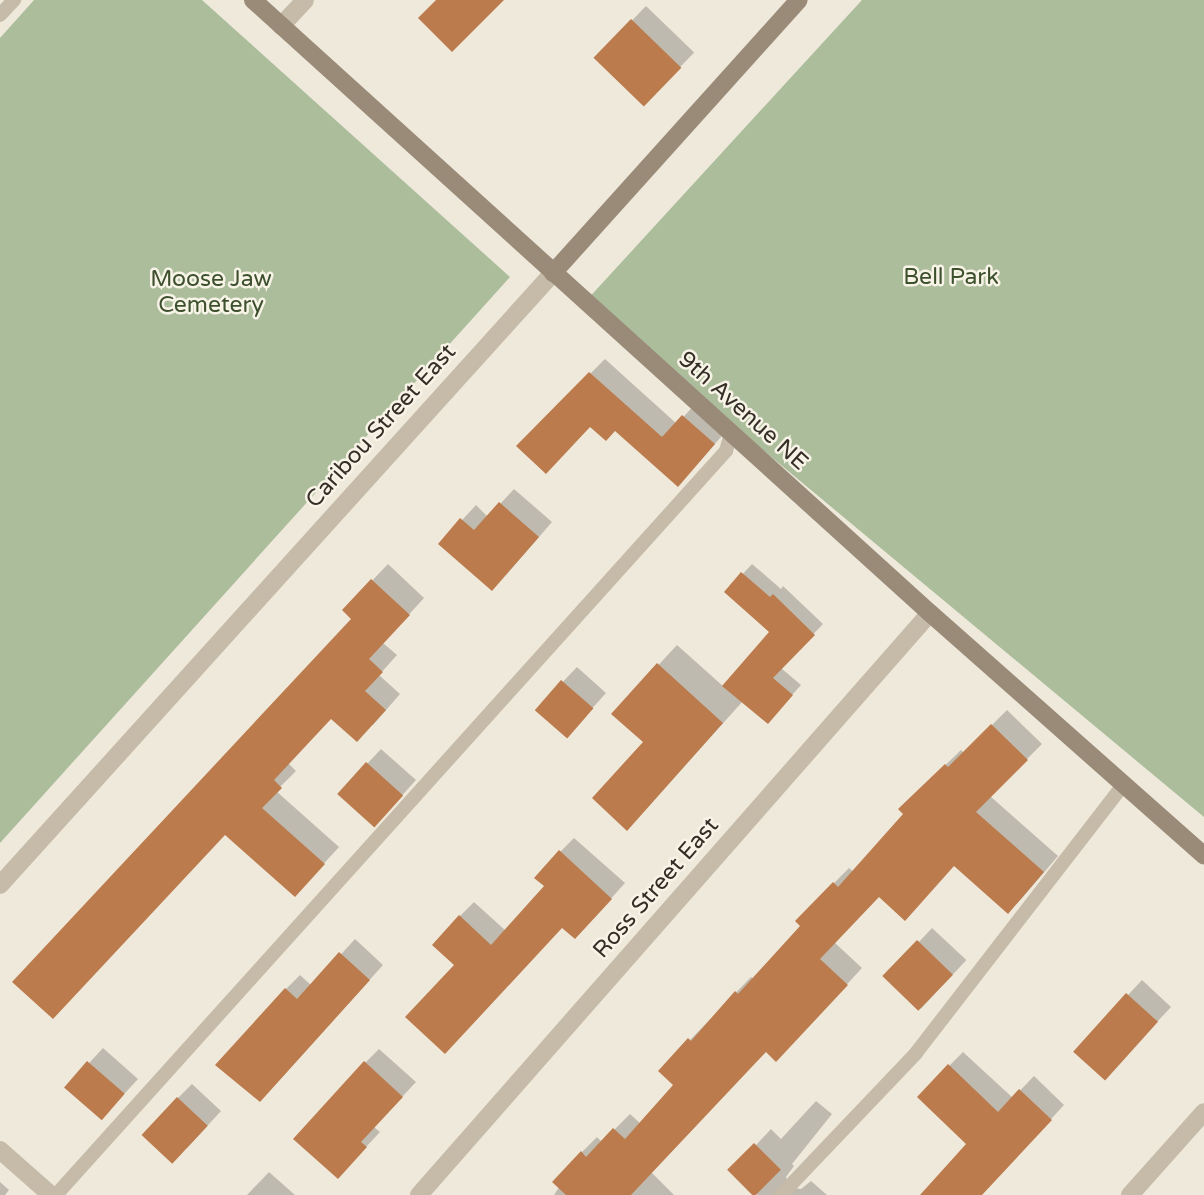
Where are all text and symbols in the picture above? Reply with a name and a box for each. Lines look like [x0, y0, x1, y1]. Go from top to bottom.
park label: Bell Park [903, 263, 999, 291]
park label: Moose Jaw Cemetery [150, 265, 272, 319]
street label: Caribou Street East [300, 338, 462, 514]
street label: 9th Avenue NE [673, 346, 813, 476]
street label: Ross Street East [587, 812, 725, 964]

